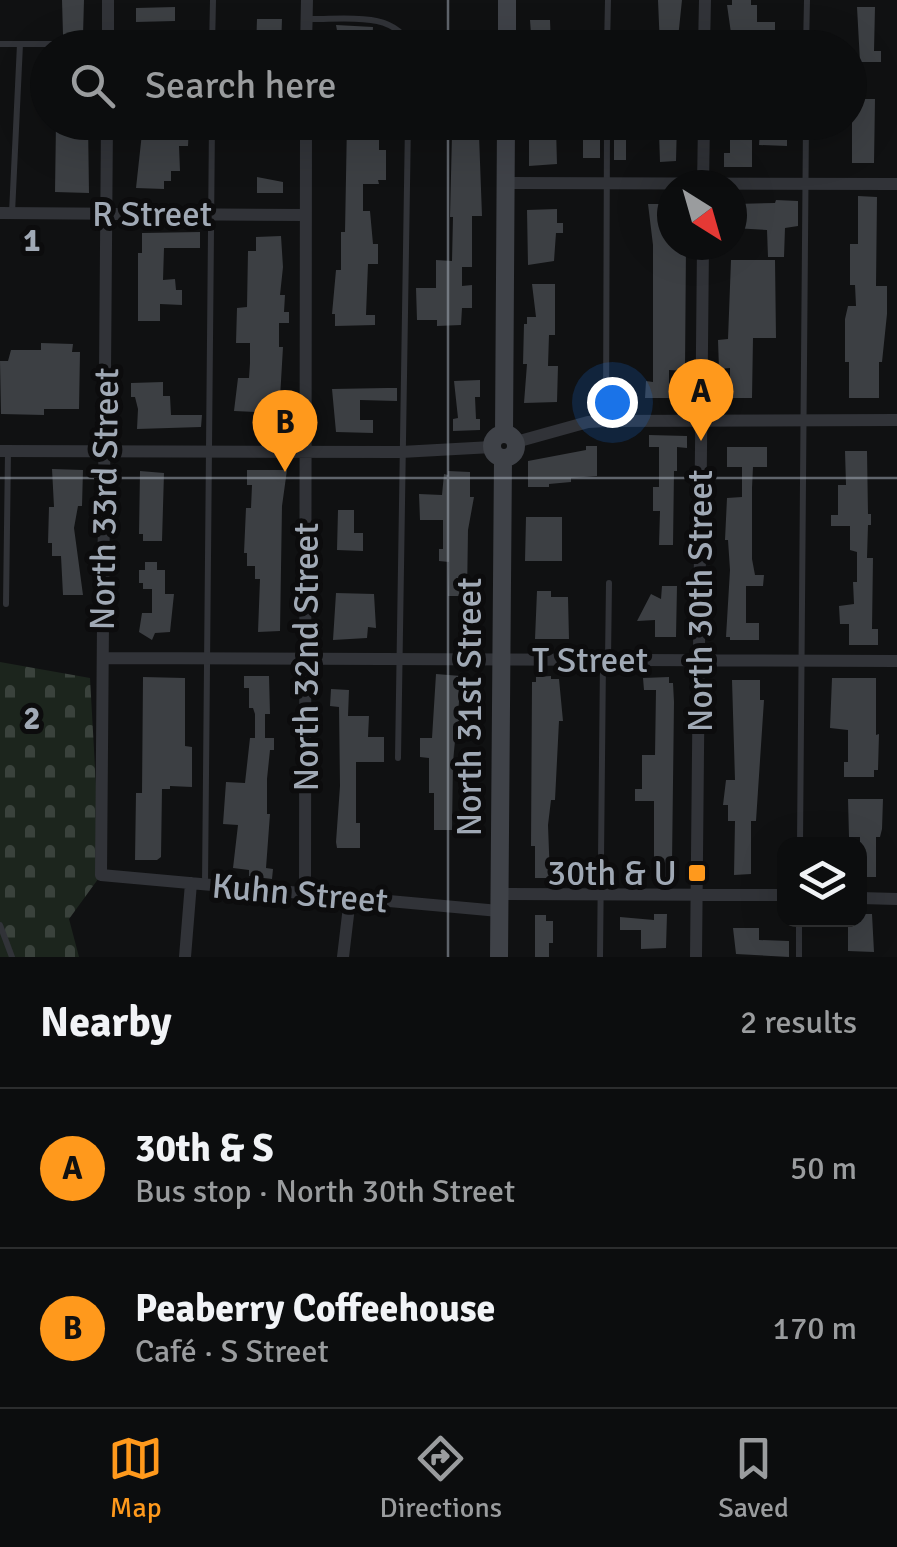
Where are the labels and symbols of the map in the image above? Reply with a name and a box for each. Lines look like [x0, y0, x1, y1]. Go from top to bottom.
north arrow [657, 170, 747, 260]
street label: R Street [92, 193, 212, 236]
text: 1 [23, 221, 41, 260]
pin: A [668, 358, 734, 441]
street label: North 33rd Street [81, 367, 128, 631]
your location [587, 377, 638, 428]
pin: B [252, 390, 318, 472]
street label: North 30th Street [679, 470, 722, 732]
street label: North 32nd Street [285, 523, 328, 791]
street label: North 31st Street [448, 578, 491, 836]
street label: T Street [532, 639, 648, 682]
text: 2 [23, 699, 41, 738]
place label: 30th & U [547, 852, 677, 895]
marker: 30th & U [686, 862, 708, 884]
street label: Kuhn Street [210, 864, 390, 923]

